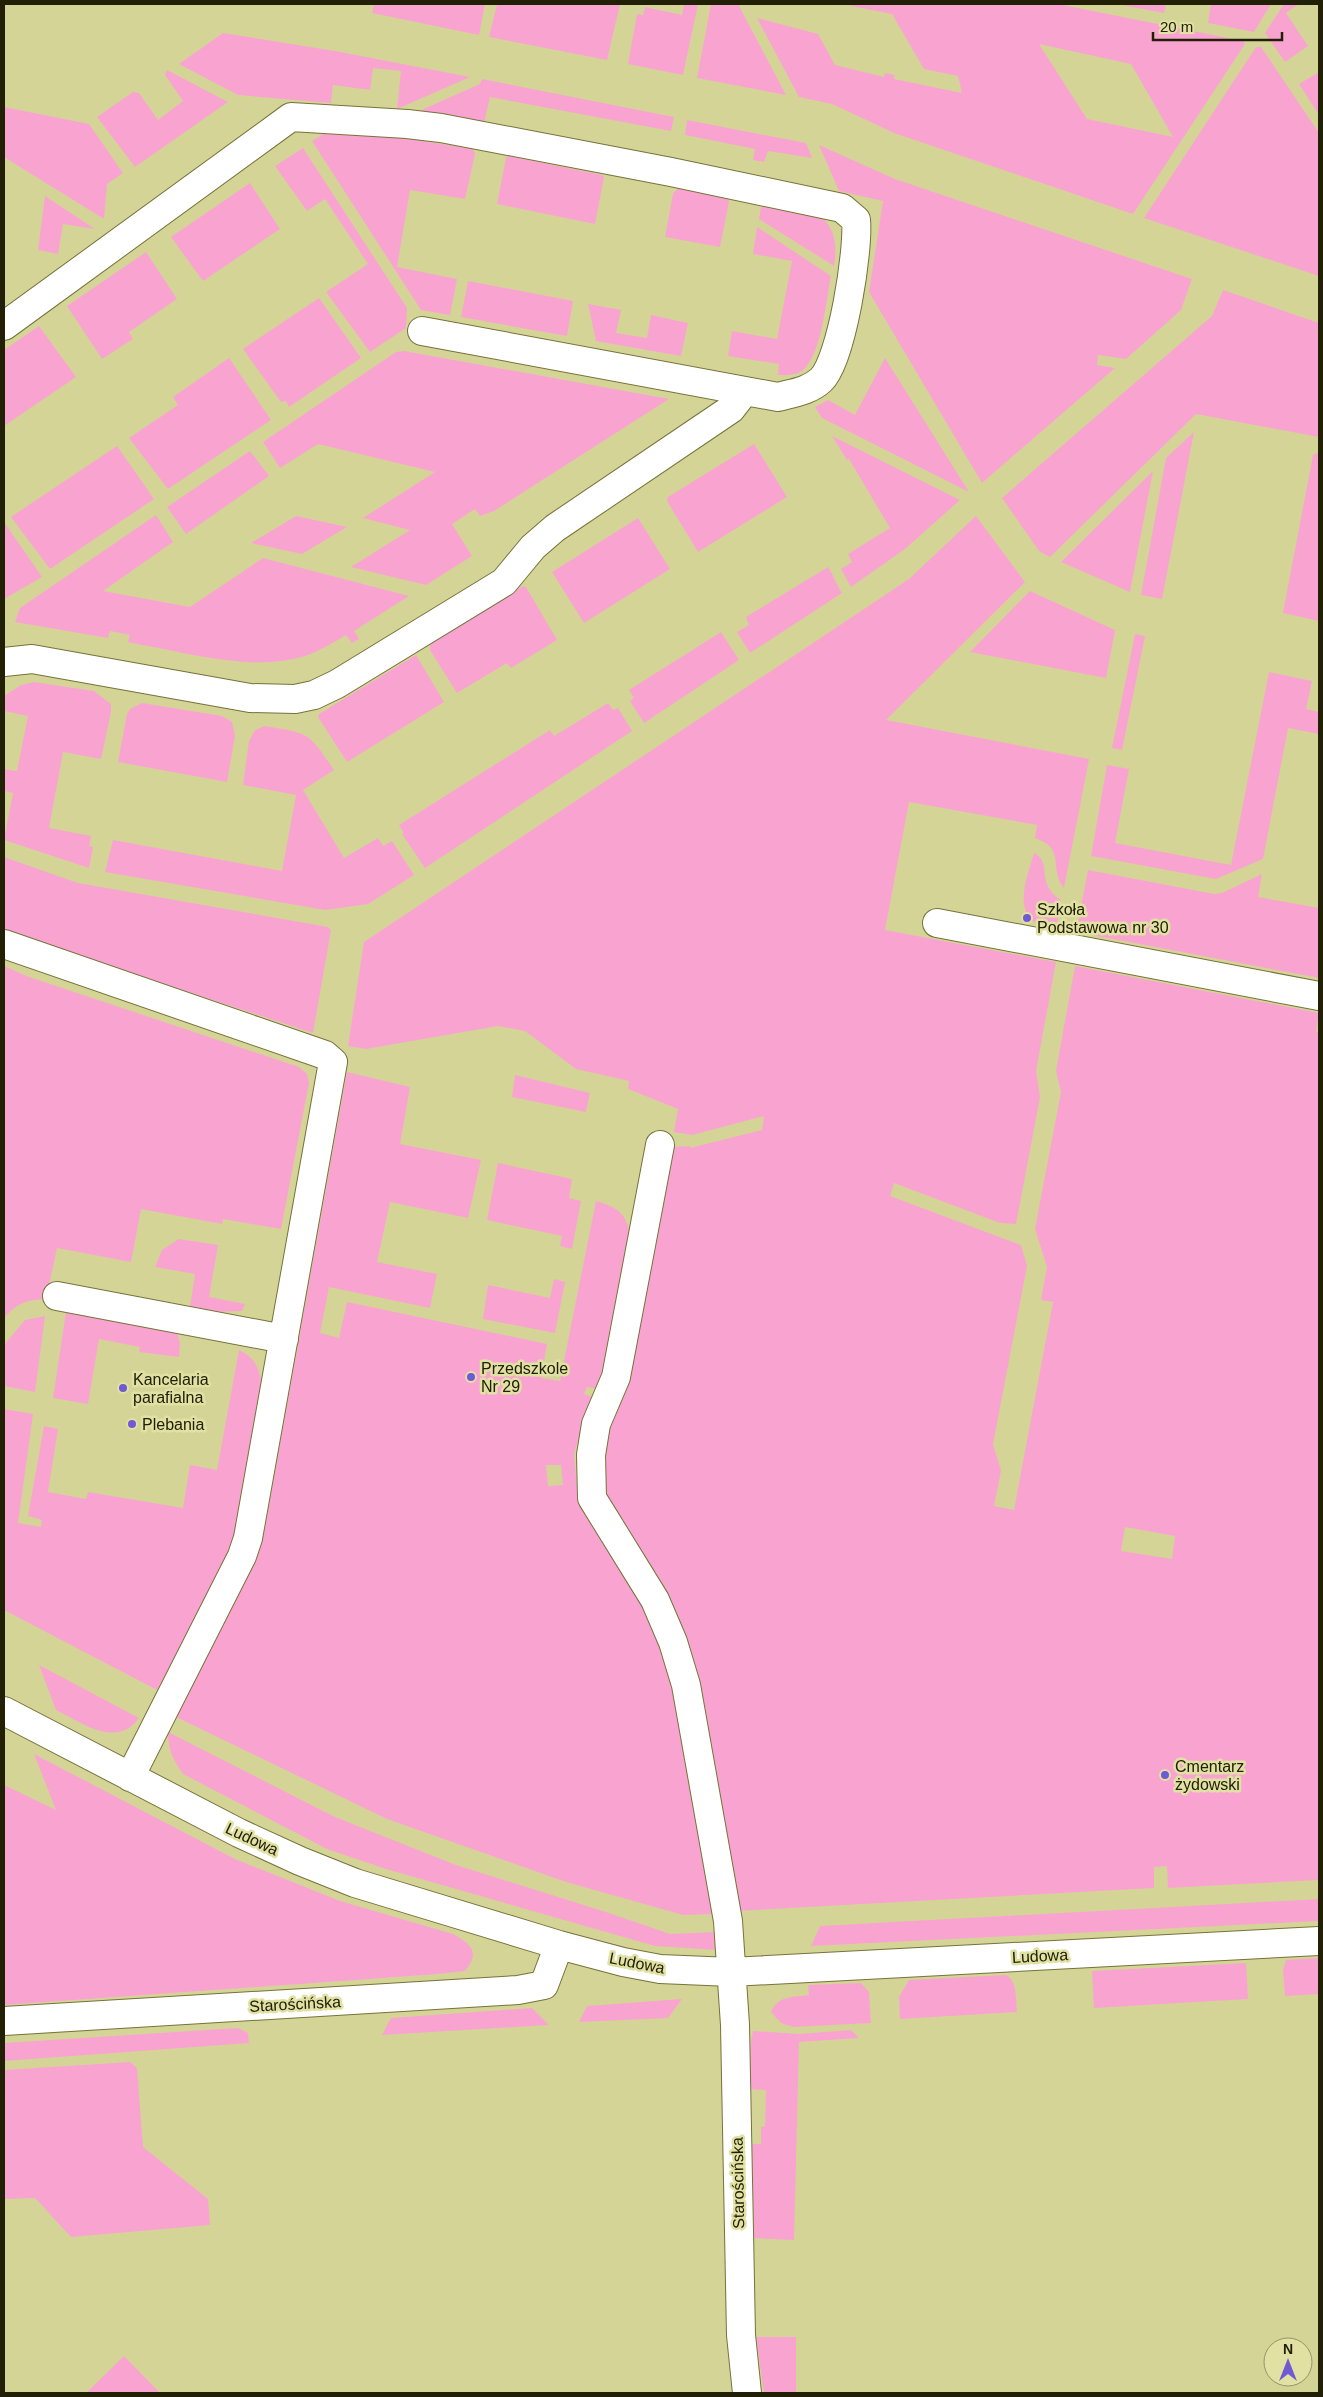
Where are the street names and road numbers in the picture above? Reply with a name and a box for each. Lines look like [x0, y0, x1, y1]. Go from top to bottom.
street label: Ludowa [223, 1819, 281, 1859]
street label: Ludowa [1012, 1946, 1069, 1966]
street label: Ludowa [608, 1949, 666, 1977]
street label: Starościńska [249, 1993, 341, 2015]
street label: Starościńska [729, 2137, 747, 2229]

